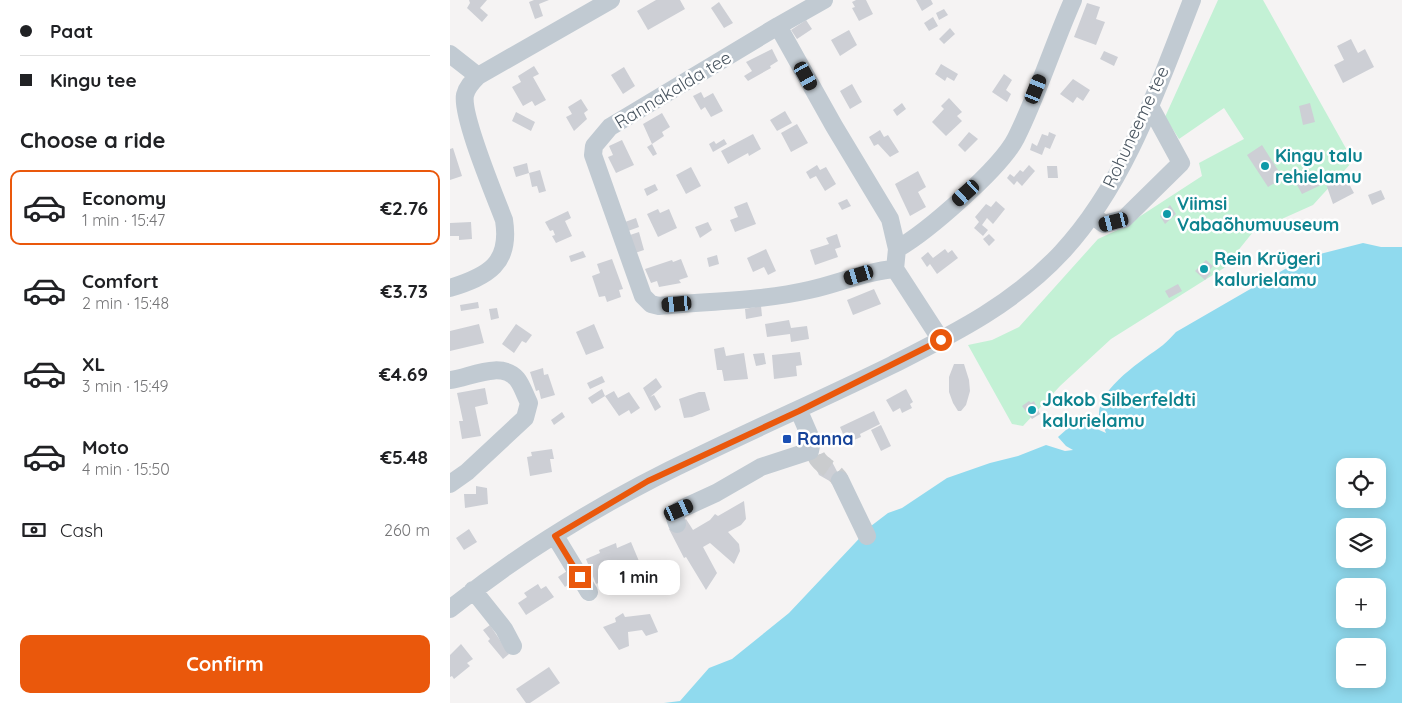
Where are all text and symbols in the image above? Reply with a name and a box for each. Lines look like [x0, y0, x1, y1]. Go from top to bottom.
text: Paat [50, 19, 93, 43]
street label: Rannakalda tee [610, 46, 735, 133]
car [792, 59, 819, 93]
street label: Rohuneeme tee [1097, 62, 1174, 191]
text: Kingu tee [50, 68, 137, 92]
car [1023, 72, 1048, 106]
text: Choose a ride [20, 126, 165, 154]
place label: Kingu talu rehielamu [1275, 144, 1363, 188]
marker: Kingu talu rehielamu [1259, 160, 1271, 172]
car [949, 177, 982, 209]
icon: car [22, 185, 67, 230]
text: Economy [82, 186, 166, 210]
place label: Viimsi Vabaõhumuuseum [1177, 192, 1339, 236]
text: €2.76 [380, 196, 428, 220]
marker: Viimsi Vabaõhumuuseum [1161, 208, 1173, 220]
text: 1 min · 15:47 [82, 210, 165, 230]
car [1097, 211, 1130, 233]
place label: Rein Krügeri kalurielamu [1214, 247, 1321, 291]
car [842, 263, 875, 287]
marker: Rein Krügeri kalurielamu [1198, 263, 1210, 275]
icon: car [22, 268, 67, 313]
text: Comfort [82, 269, 159, 293]
text: €3.73 [381, 279, 428, 303]
text: 2 min · 15:48 [82, 293, 169, 313]
car [661, 295, 692, 313]
route start [930, 329, 952, 351]
icon: car [22, 351, 67, 396]
text: XL [82, 352, 105, 376]
text: €4.69 [379, 362, 428, 386]
text: 3 min · 15:49 [82, 376, 169, 396]
place label: Jakob Silberfeldti kalurielamu [1042, 388, 1196, 432]
marker: Jakob Silberfeldti kalurielamu [1026, 404, 1038, 416]
place label: Ranna [797, 427, 854, 450]
marker: Ranna [781, 433, 793, 445]
icon: car [22, 434, 67, 479]
text: Moto [82, 435, 129, 459]
text: €5.48 [380, 445, 428, 469]
map controls [1336, 458, 1386, 688]
button: locate [1336, 458, 1386, 508]
text: 4 min · 15:50 [82, 459, 170, 479]
car [662, 497, 695, 523]
icon: cash [20, 516, 48, 544]
text: Cash [60, 518, 104, 542]
button: layers [1336, 518, 1386, 568]
text: 260 m [384, 520, 430, 540]
callout: 1 min [598, 560, 680, 594]
route end [569, 566, 591, 588]
text: 1 min [620, 567, 658, 587]
button: + [1336, 578, 1386, 628]
button: Confirm [20, 635, 430, 693]
button: − [1336, 638, 1386, 688]

